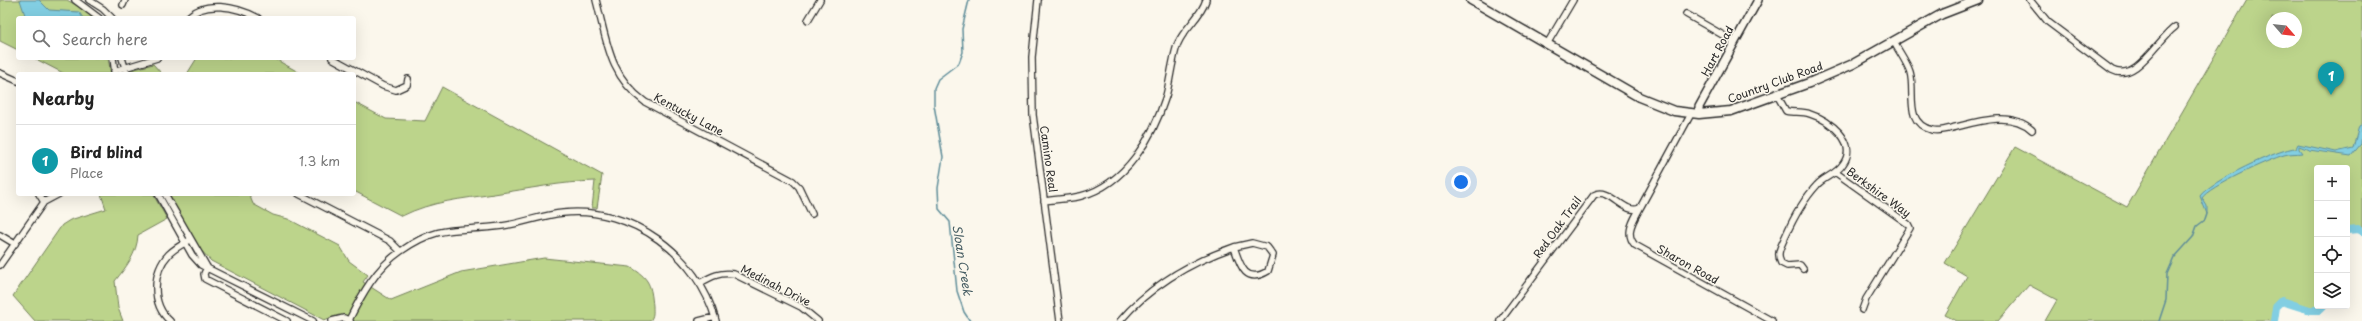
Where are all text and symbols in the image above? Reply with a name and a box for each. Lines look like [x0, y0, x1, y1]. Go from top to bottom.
north arrow [2266, 12, 2302, 48]
search box [16, 16, 356, 60]
street label: Hart Road [1697, 23, 1737, 79]
icon: search [30, 27, 52, 49]
text: Search here [62, 27, 148, 50]
street label: Country Club Road [1725, 57, 1825, 107]
pin: 1 [2318, 62, 2344, 95]
text: Nearby [32, 85, 94, 111]
street label: Kentucky Lane [651, 88, 727, 140]
street label: Camino Real [1036, 125, 1062, 193]
text: Bird blind [70, 140, 142, 163]
text: 1 [42, 151, 48, 170]
text: 1.3 km [299, 151, 340, 170]
text: Place [70, 163, 103, 182]
street label: Berkshire Way [1843, 163, 1915, 221]
map controls [2314, 165, 2350, 309]
button: + [2314, 165, 2350, 201]
your location [1451, 172, 1471, 192]
street label: Red Oak Trail [1529, 193, 1585, 261]
button: − [2314, 201, 2350, 237]
water label: Sloan Creek [949, 223, 978, 297]
button: locate [2314, 237, 2350, 273]
street label: Sharon Road [1654, 240, 1722, 288]
street label: Medinah Drive [738, 260, 814, 310]
button: layers [2314, 273, 2350, 309]

